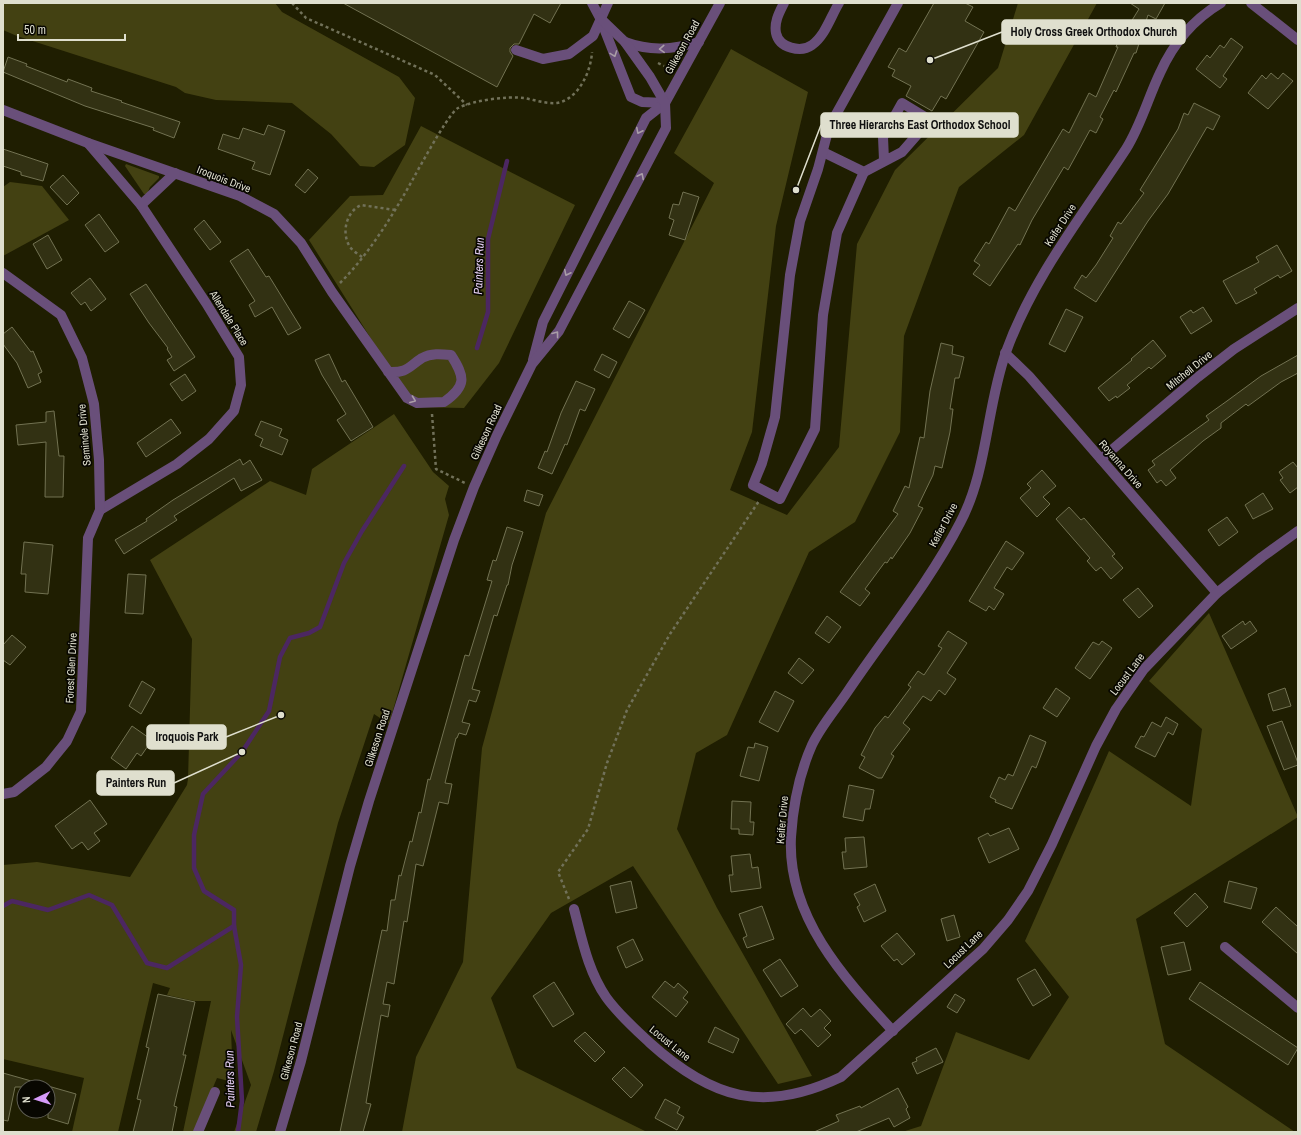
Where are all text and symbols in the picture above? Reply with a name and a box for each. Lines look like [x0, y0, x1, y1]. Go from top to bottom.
scale bar [18, 16, 125, 42]
street label: Gilkeson Road [661, 18, 703, 76]
callout: Holy Cross Greek Orthodox Church [1002, 20, 1185, 44]
text: 50 m [24, 22, 46, 38]
text: Holy Cross Greek Orthodox Church [1011, 24, 1177, 40]
one-way arrow [659, 45, 665, 54]
one-way arrow [609, 51, 617, 58]
callout: Three Hierarchs East Orthodox School [821, 113, 1018, 137]
text: Three Hierarchs East Orthodox School [829, 117, 1011, 133]
one-way arrow [636, 127, 644, 134]
street label: Iroquois Drive [195, 162, 253, 196]
one-way arrow [637, 173, 644, 180]
street label: Keifer Drive [1041, 201, 1079, 249]
water label: Painters Run [470, 237, 488, 295]
one-way arrow [564, 268, 572, 276]
street label: Allendale Place [206, 287, 251, 348]
one-way arrow [551, 331, 558, 338]
street label: Mitchell Drive [1163, 347, 1215, 393]
one-way arrow [410, 396, 417, 404]
street label: Gilkeson Road [467, 402, 505, 462]
street label: Seminole Drive [74, 403, 94, 467]
street label: Royanna Drive [1096, 437, 1146, 491]
street label: Keifer Drive [926, 500, 960, 550]
street label: Forest Glen Drive [62, 632, 80, 704]
street label: Locust Lane [1107, 650, 1147, 698]
street label: Gilkeson Road [361, 707, 393, 769]
callout: Iroquois Park [147, 725, 226, 749]
text: Iroquois Park [156, 729, 219, 745]
callout: Painters Run [97, 771, 174, 795]
text: Painters Run [106, 775, 166, 791]
street label: Keifer Drive [773, 795, 791, 845]
street label: Locust Lane [940, 927, 986, 971]
street label: Gilkeson Road [277, 1020, 305, 1082]
street label: Locust Lane [646, 1022, 694, 1064]
water label: Painters Run [222, 1050, 238, 1108]
north arrow [16, 1079, 56, 1119]
text: N [19, 1096, 33, 1103]

